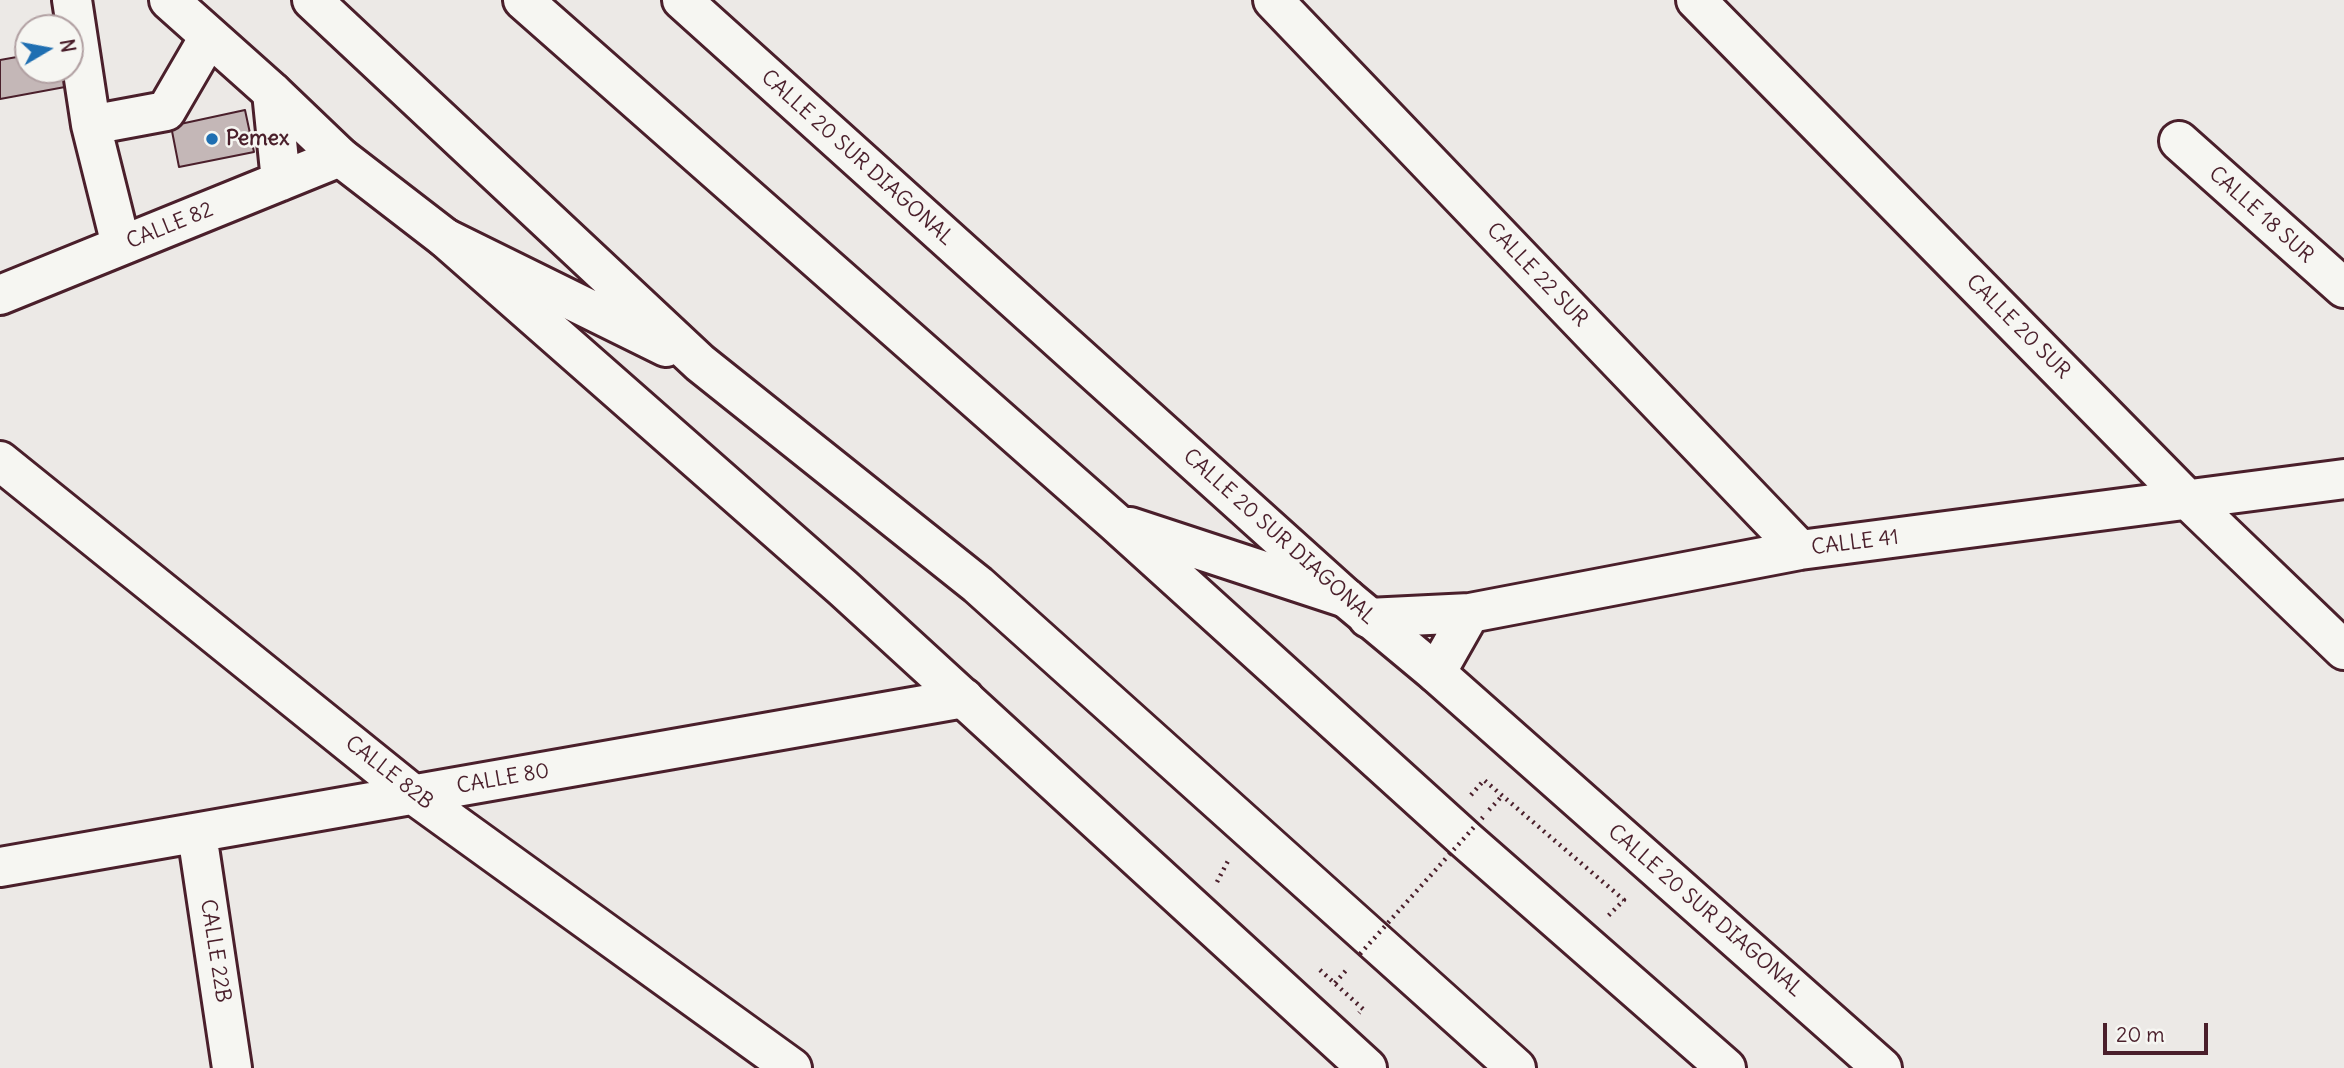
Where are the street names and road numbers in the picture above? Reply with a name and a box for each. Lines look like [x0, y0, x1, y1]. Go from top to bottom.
street label: CALLE 20 SUR DIAGONAL [756, 65, 958, 251]
street label: CALLE 18 SUR [2203, 161, 2319, 269]
street label: CALLE 82 [123, 197, 217, 255]
street label: CALLE 22 SUR [1481, 218, 1593, 332]
street label: CALLE 20 SUR [1961, 270, 2075, 384]
street label: CALLE 20 SUR DIAGONAL [1178, 444, 1380, 630]
street label: CALLE 41 [1810, 525, 1900, 561]
street label: CALLE 82B [340, 731, 438, 815]
street label: CALLE 80 [455, 758, 551, 800]
street label: CALLE 20 SUR DIAGONAL [1602, 819, 1808, 1003]
street label: CALLE 22B [194, 898, 236, 1004]

